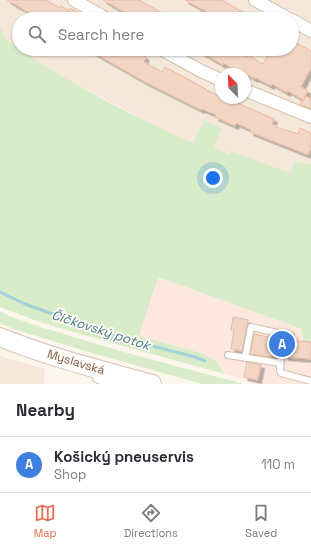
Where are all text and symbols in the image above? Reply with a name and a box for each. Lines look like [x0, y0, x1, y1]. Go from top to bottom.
search box [12, 12, 299, 56]
icon: search [26, 23, 48, 45]
text: Search here [58, 25, 144, 44]
north arrow [215, 68, 251, 104]
your location [203, 168, 223, 188]
water label: Čičkovský potok [50, 306, 154, 355]
pin: A [269, 329, 295, 359]
street label: Myslavská [45, 346, 107, 378]
text: Nearby [16, 399, 75, 421]
text: Košický pneuservis [54, 447, 194, 466]
text: A [25, 456, 33, 473]
text: 110 m [261, 456, 295, 473]
text: Shop [54, 466, 86, 483]
tab: Map [34, 502, 57, 540]
tab: Directions [124, 502, 178, 540]
tab: Saved [245, 502, 277, 540]

